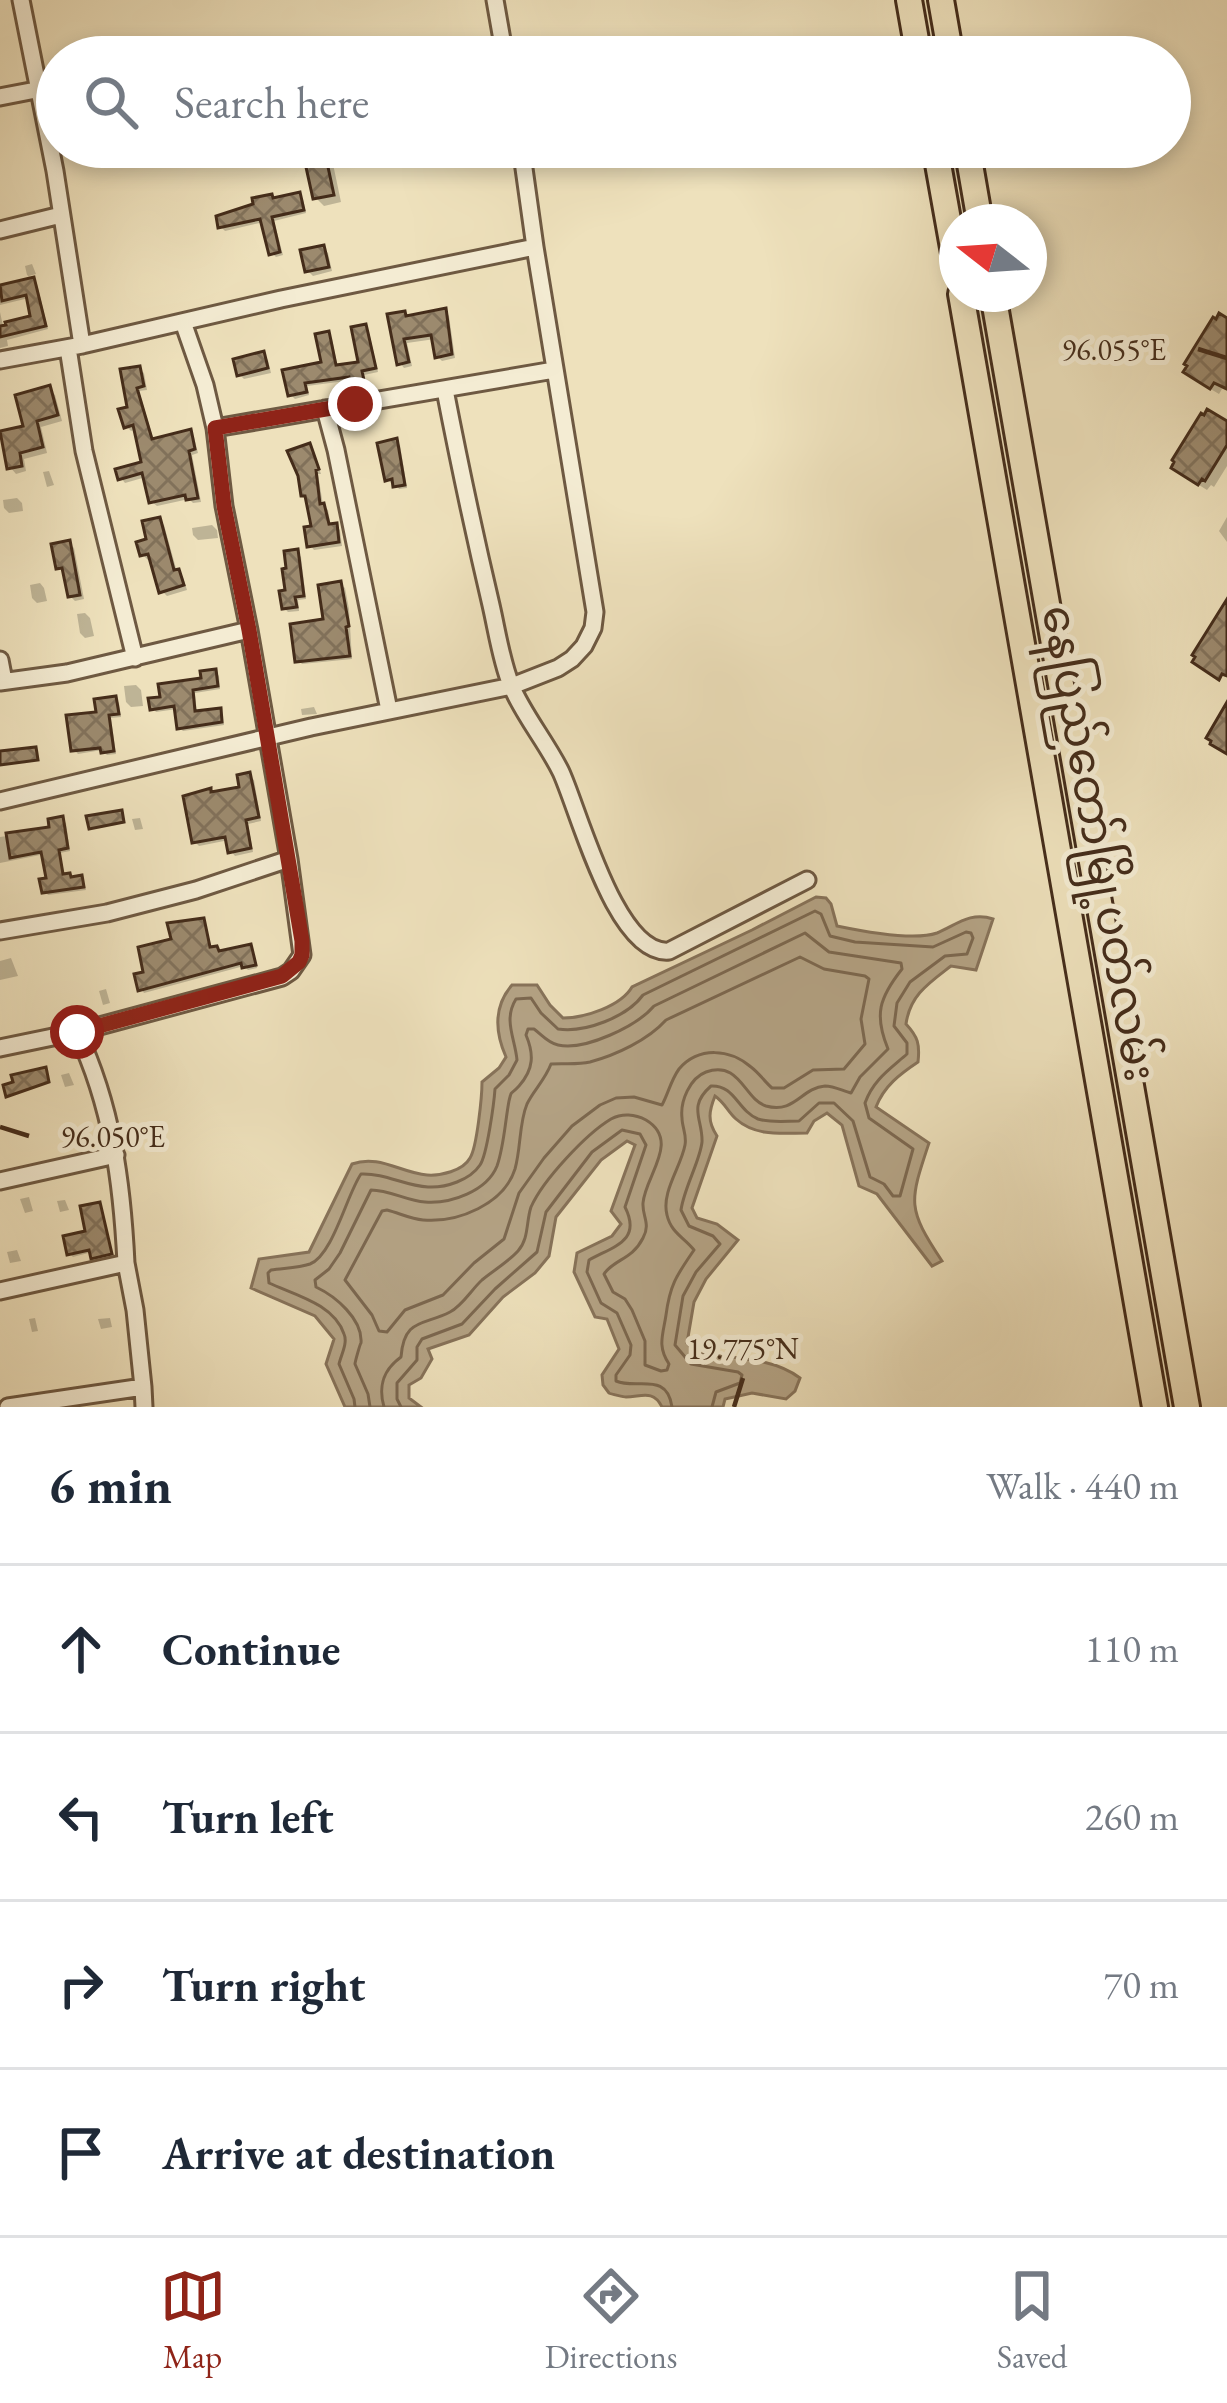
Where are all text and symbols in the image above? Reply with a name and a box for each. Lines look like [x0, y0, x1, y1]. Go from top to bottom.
search box [36, 36, 1191, 168]
icon: search [78, 69, 144, 135]
text: Search here [174, 73, 369, 131]
north arrow [939, 204, 1047, 312]
text: 96.055°E [1062, 330, 1166, 369]
route end [328, 377, 382, 431]
street label: နေပြည်တော်မြို့ပတ်လမ်း [1022, 600, 1172, 1087]
route start [50, 1005, 104, 1059]
text: 96.050°E [61, 1117, 165, 1156]
text: 19.775°N [687, 1329, 799, 1368]
text: 6 min [48, 1452, 172, 1518]
text: Walk · 440 m [986, 1460, 1179, 1511]
icon: ahead [48, 1616, 114, 1682]
text: Continue [162, 1620, 340, 1678]
text: 110 m [1085, 1623, 1179, 1674]
icon: left [48, 1784, 114, 1850]
text: Turn left [162, 1788, 334, 1846]
text: 260 m [1085, 1791, 1179, 1842]
icon: right [48, 1952, 114, 2018]
text: Turn right [162, 1956, 365, 2014]
text: 70 m [1103, 1959, 1179, 2010]
icon: arrive [48, 2120, 114, 2186]
text: Arrive at destination [162, 2124, 555, 2182]
tab: Map [160, 2263, 226, 2378]
tab: Directions [545, 2263, 678, 2378]
tab: Saved [997, 2263, 1067, 2378]

